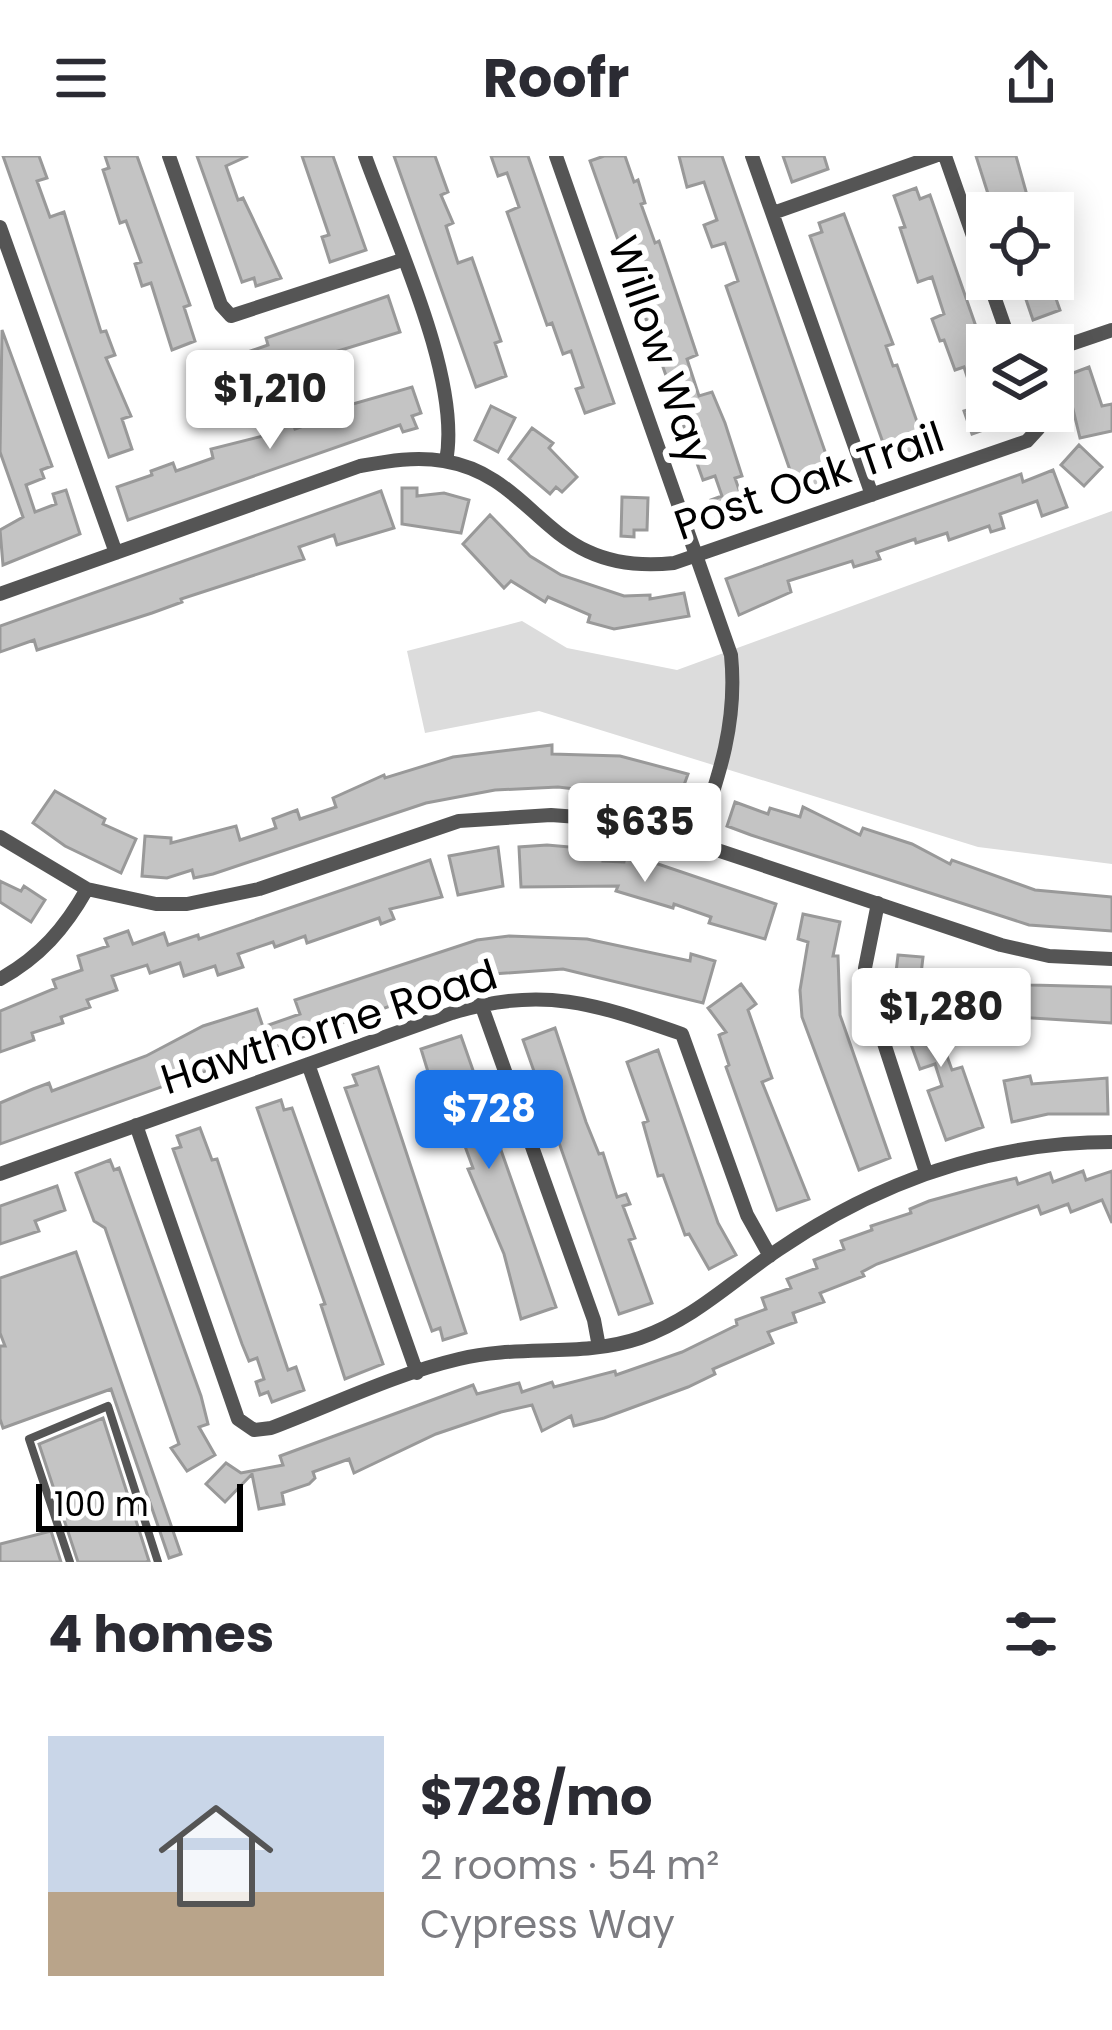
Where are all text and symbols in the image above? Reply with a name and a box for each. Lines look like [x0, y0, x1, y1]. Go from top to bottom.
text: Roofr [483, 40, 629, 116]
icon: menu [48, 45, 114, 111]
icon: share [998, 45, 1064, 111]
map controls [966, 192, 1074, 432]
button: locate [966, 192, 1074, 300]
street label: Willow Way [593, 228, 727, 472]
button: layers [966, 324, 1074, 432]
pin: $1,210 [172, 350, 368, 452]
text: $1,210 [213, 361, 327, 416]
street label: Post Oak Trail [666, 407, 952, 555]
pin: $635 [574, 783, 716, 885]
text: $635 [595, 794, 695, 849]
street label: Hawthorne Road [153, 945, 505, 1109]
pin: $1,280 [843, 968, 1039, 1070]
text: $1,280 [879, 979, 1003, 1034]
pin: $728 [418, 1070, 560, 1172]
text: $728 [442, 1081, 536, 1136]
scale bar [36, 1478, 243, 1531]
text: 100 m [54, 1481, 149, 1528]
text: 4 homes [48, 1598, 274, 1670]
icon: filters [998, 1601, 1064, 1667]
text: $728/mo [420, 1761, 653, 1833]
icon: home [144, 1784, 288, 1928]
text: 2 rooms · 54 m² [420, 1838, 719, 1893]
text: Cypress Way [420, 1897, 675, 1952]

